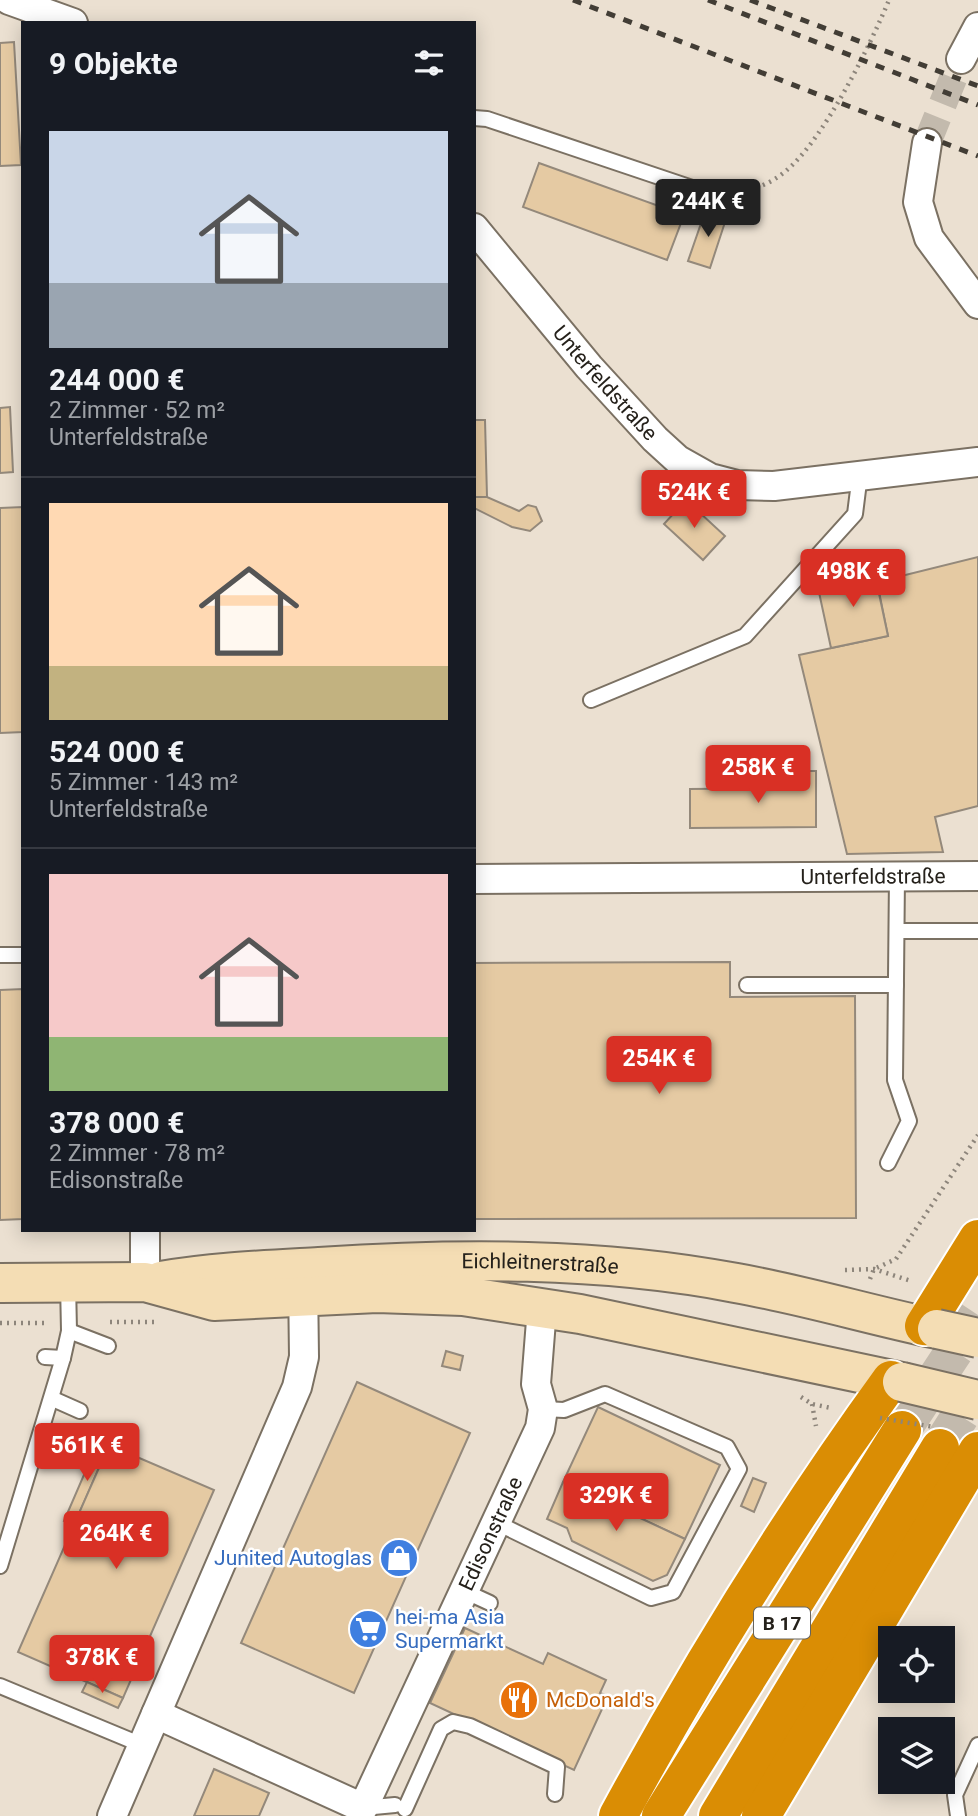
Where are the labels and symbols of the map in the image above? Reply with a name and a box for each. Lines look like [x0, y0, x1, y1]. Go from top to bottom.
pin: 244K € [651, 180, 765, 239]
street label: Unterfeldstraße [548, 321, 662, 445]
pin: 524K € [637, 470, 751, 530]
pin: 498K € [796, 550, 910, 609]
pin: 258K € [701, 746, 815, 805]
street label: Unterfeldstraße [800, 864, 946, 889]
pin: 254K € [602, 1036, 716, 1096]
street label: Eichleitnerstraße [461, 1249, 620, 1279]
pin: 561K € [30, 1424, 144, 1483]
street label: Edisonstraße [454, 1473, 528, 1594]
pin: 329K € [559, 1474, 673, 1533]
pin: 264K € [59, 1512, 173, 1571]
shop icon: Junited Autoglas [378, 1537, 420, 1579]
place label: Junited Autoglas [214, 1546, 372, 1570]
place label: hei-ma Asia Supermarkt [395, 1605, 505, 1653]
supermarket icon: hei-ma Asia Supermarkt [347, 1608, 389, 1650]
road number: B 17 [754, 1608, 810, 1638]
pin: 378K € [45, 1636, 159, 1695]
restaurant icon: McDonald's [498, 1679, 540, 1721]
place label: McDonald's [546, 1688, 655, 1712]

